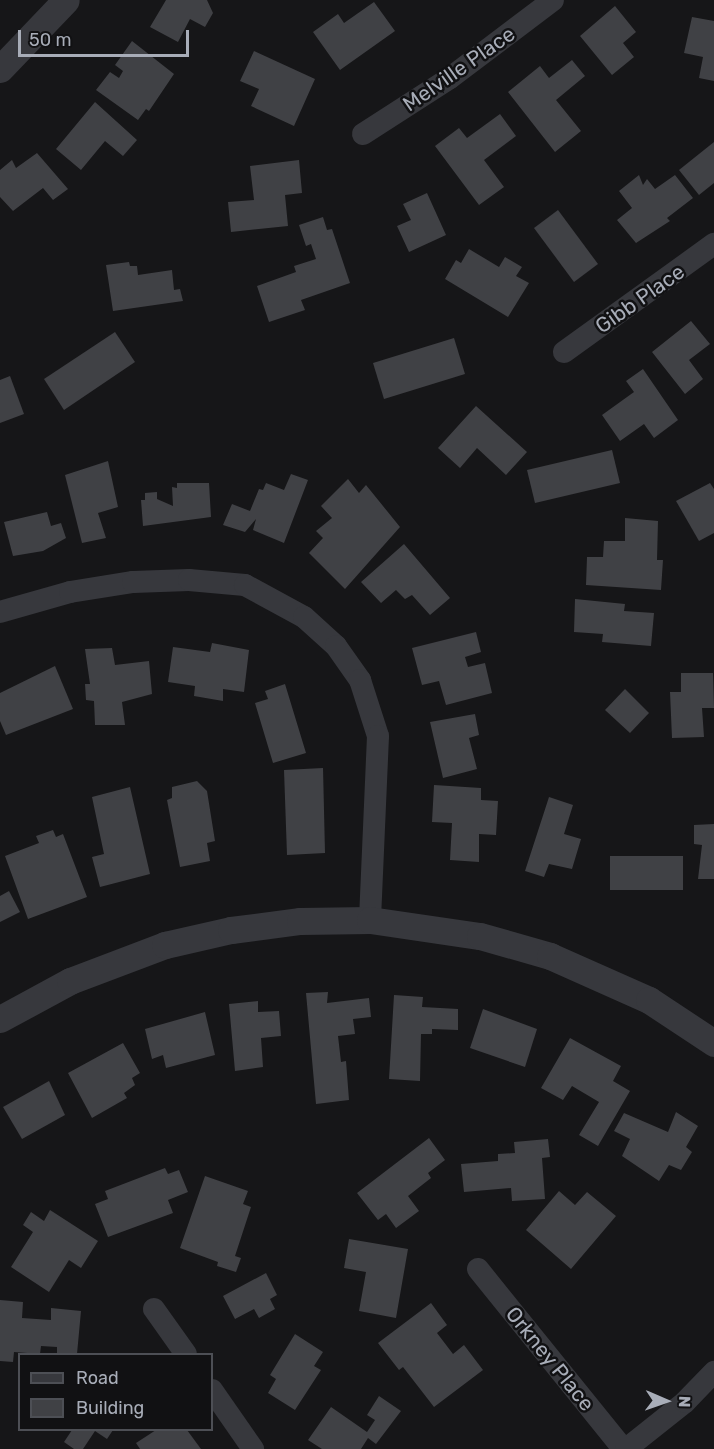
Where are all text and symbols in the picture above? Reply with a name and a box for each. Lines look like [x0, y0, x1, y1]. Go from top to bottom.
scale bar [21, 18, 192, 56]
street label: Melville Place [398, 21, 520, 117]
text: 50 m [29, 29, 72, 51]
street label: Gibb Place [591, 259, 689, 339]
street label: Orkney Place [500, 1302, 600, 1416]
legend [18, 1353, 213, 1431]
text: Road [76, 1367, 119, 1389]
north arrow [636, 1371, 696, 1431]
text: N [675, 1396, 694, 1408]
text: Building [76, 1397, 144, 1419]

